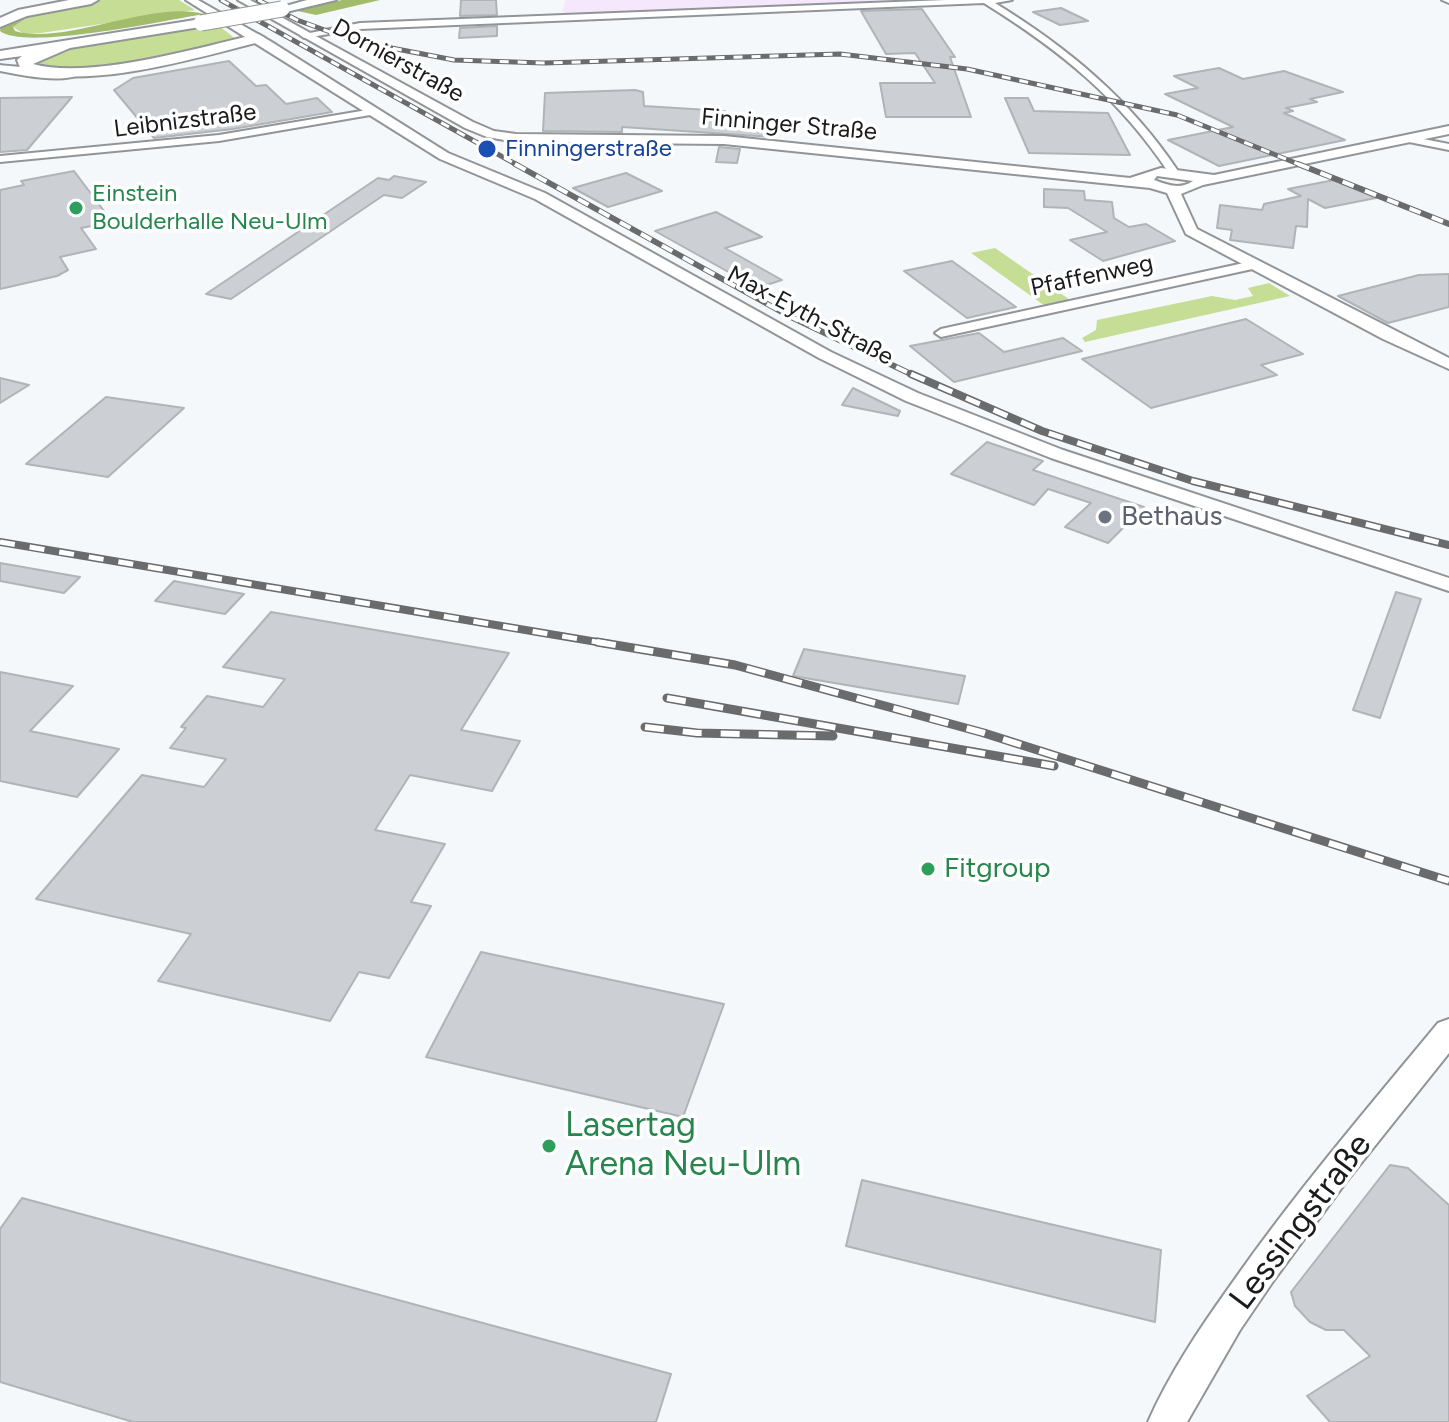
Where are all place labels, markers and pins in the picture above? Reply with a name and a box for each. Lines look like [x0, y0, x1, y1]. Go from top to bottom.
place label: Finningerstraße [505, 135, 672, 163]
marker: Finningerstraße [476, 138, 498, 160]
place label: Einstein Boulderhalle Neu-Ulm [92, 180, 328, 236]
marker: Einstein Boulderhalle Neu-Ulm [67, 199, 85, 217]
place label: Bethaus [1121, 500, 1223, 534]
marker: Bethaus [1096, 508, 1114, 526]
place label: Fitgroup [944, 852, 1051, 886]
marker: Fitgroup [919, 860, 937, 878]
place label: Lasertag Arena Neu-Ulm [565, 1106, 801, 1186]
marker: Lasertag Arena Neu-Ulm [540, 1137, 558, 1155]

